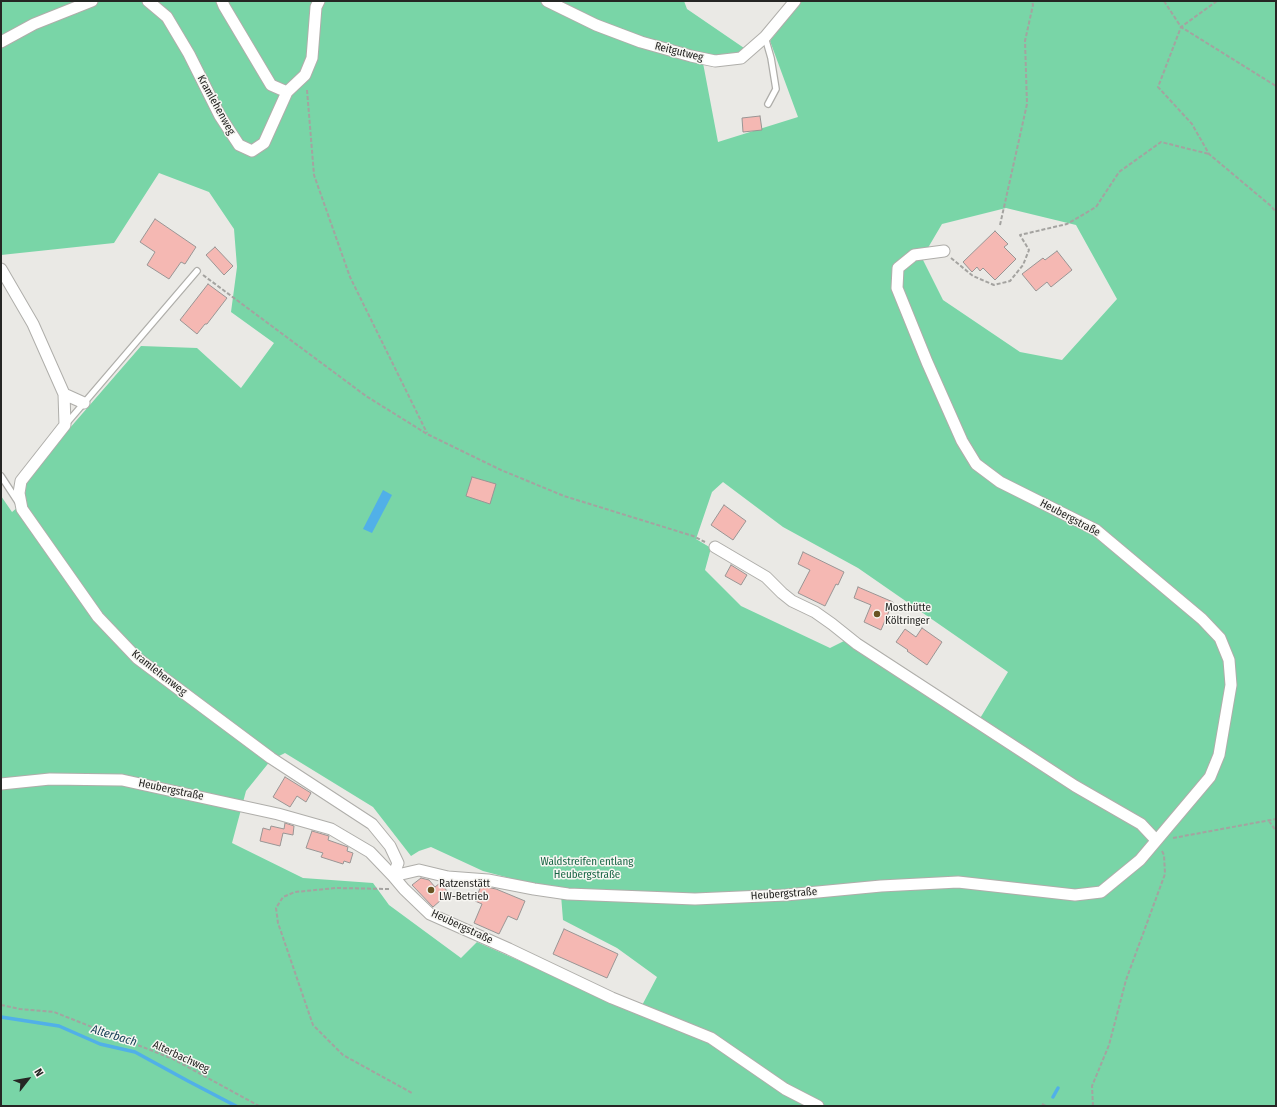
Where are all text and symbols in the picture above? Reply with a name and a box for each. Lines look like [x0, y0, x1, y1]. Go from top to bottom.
street label: Reitgutweg [653, 40, 705, 64]
street label: Kramlehenweg [194, 73, 238, 137]
street label: Heubergstraße [1038, 497, 1102, 539]
place label: Mosthütte Költringer [885, 601, 931, 627]
marker: Mosthütte Költringer [872, 609, 882, 619]
street label: Kramlehenweg [129, 647, 189, 699]
street label: Heubergstraße [137, 777, 205, 803]
park label: Waldstreifen entlang Heubergstraße [541, 855, 633, 881]
place label: Ratzenstätt LW-Betrieb [439, 877, 490, 903]
marker: Ratzenstätt LW-Betrieb [426, 885, 436, 895]
street label: Heubergstraße [750, 885, 818, 903]
street label: Heubergstraße [429, 907, 495, 947]
water label: Alterbach [89, 1022, 139, 1050]
street label: Alterbachweg [151, 1038, 211, 1076]
north arrow [8, 1059, 48, 1099]
text: N [31, 1066, 46, 1079]

